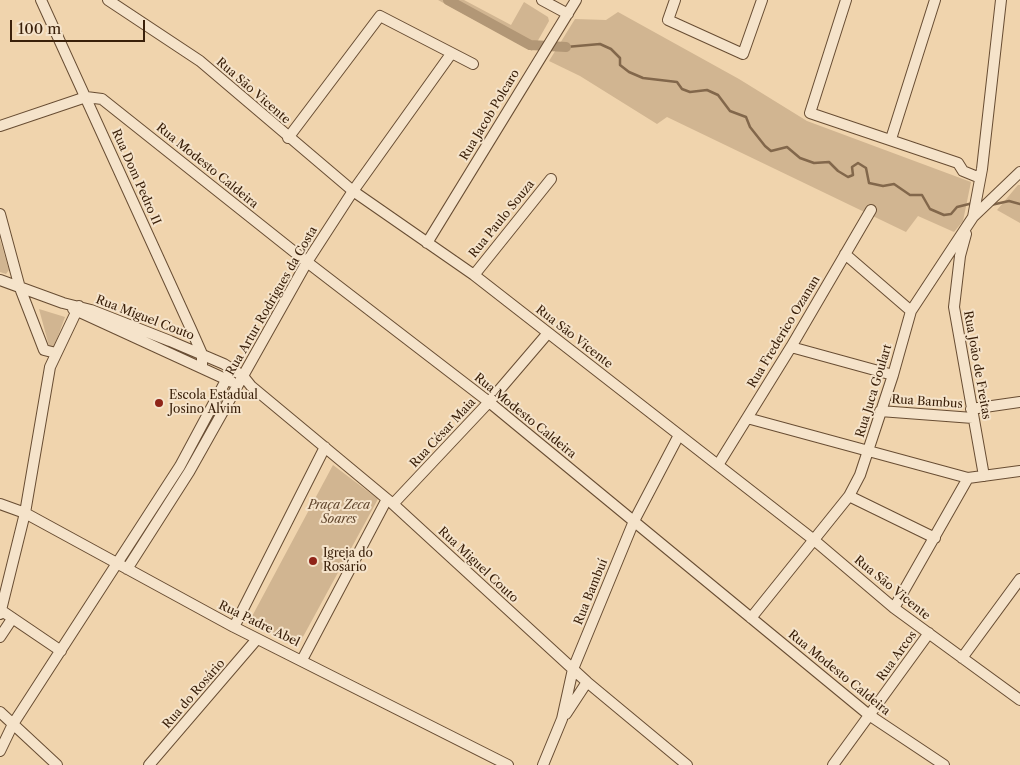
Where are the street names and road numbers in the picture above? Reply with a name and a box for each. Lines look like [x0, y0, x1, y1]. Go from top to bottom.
street label: Rua São Vicente [213, 55, 293, 127]
street label: Rua Jacob Polcaro [457, 67, 523, 163]
street label: Rua Modesto Caldeira [153, 120, 261, 212]
street label: Rua Dom Pedro II [108, 127, 164, 227]
street label: Rua Paulo Souza [466, 177, 538, 261]
street label: Rua Artur Rodrigues da Costa [223, 224, 321, 378]
street label: Rua Frederico Ozanan [745, 273, 823, 391]
street label: Rua Miguel Couto [94, 293, 196, 343]
street label: Rua São Vicente [533, 303, 615, 371]
street label: Rua João de Freitas [960, 310, 994, 420]
street label: Rua Juca Goulart [853, 343, 895, 439]
street label: Rua Modesto Caldeira [471, 370, 579, 462]
street label: Rua Bambus [891, 392, 963, 412]
street label: Rua César Maia [407, 395, 479, 471]
street label: Rua Miguel Couto [435, 524, 521, 606]
street label: Rua São Vicente [851, 553, 933, 623]
street label: Rua Bambuí [571, 557, 611, 627]
street label: Rua Padre Abel [216, 598, 302, 650]
street label: Rua Modesto Caldeira [785, 627, 893, 719]
street label: Rua Arcos [874, 628, 920, 684]
street label: Rua do Rosário [160, 656, 228, 732]

